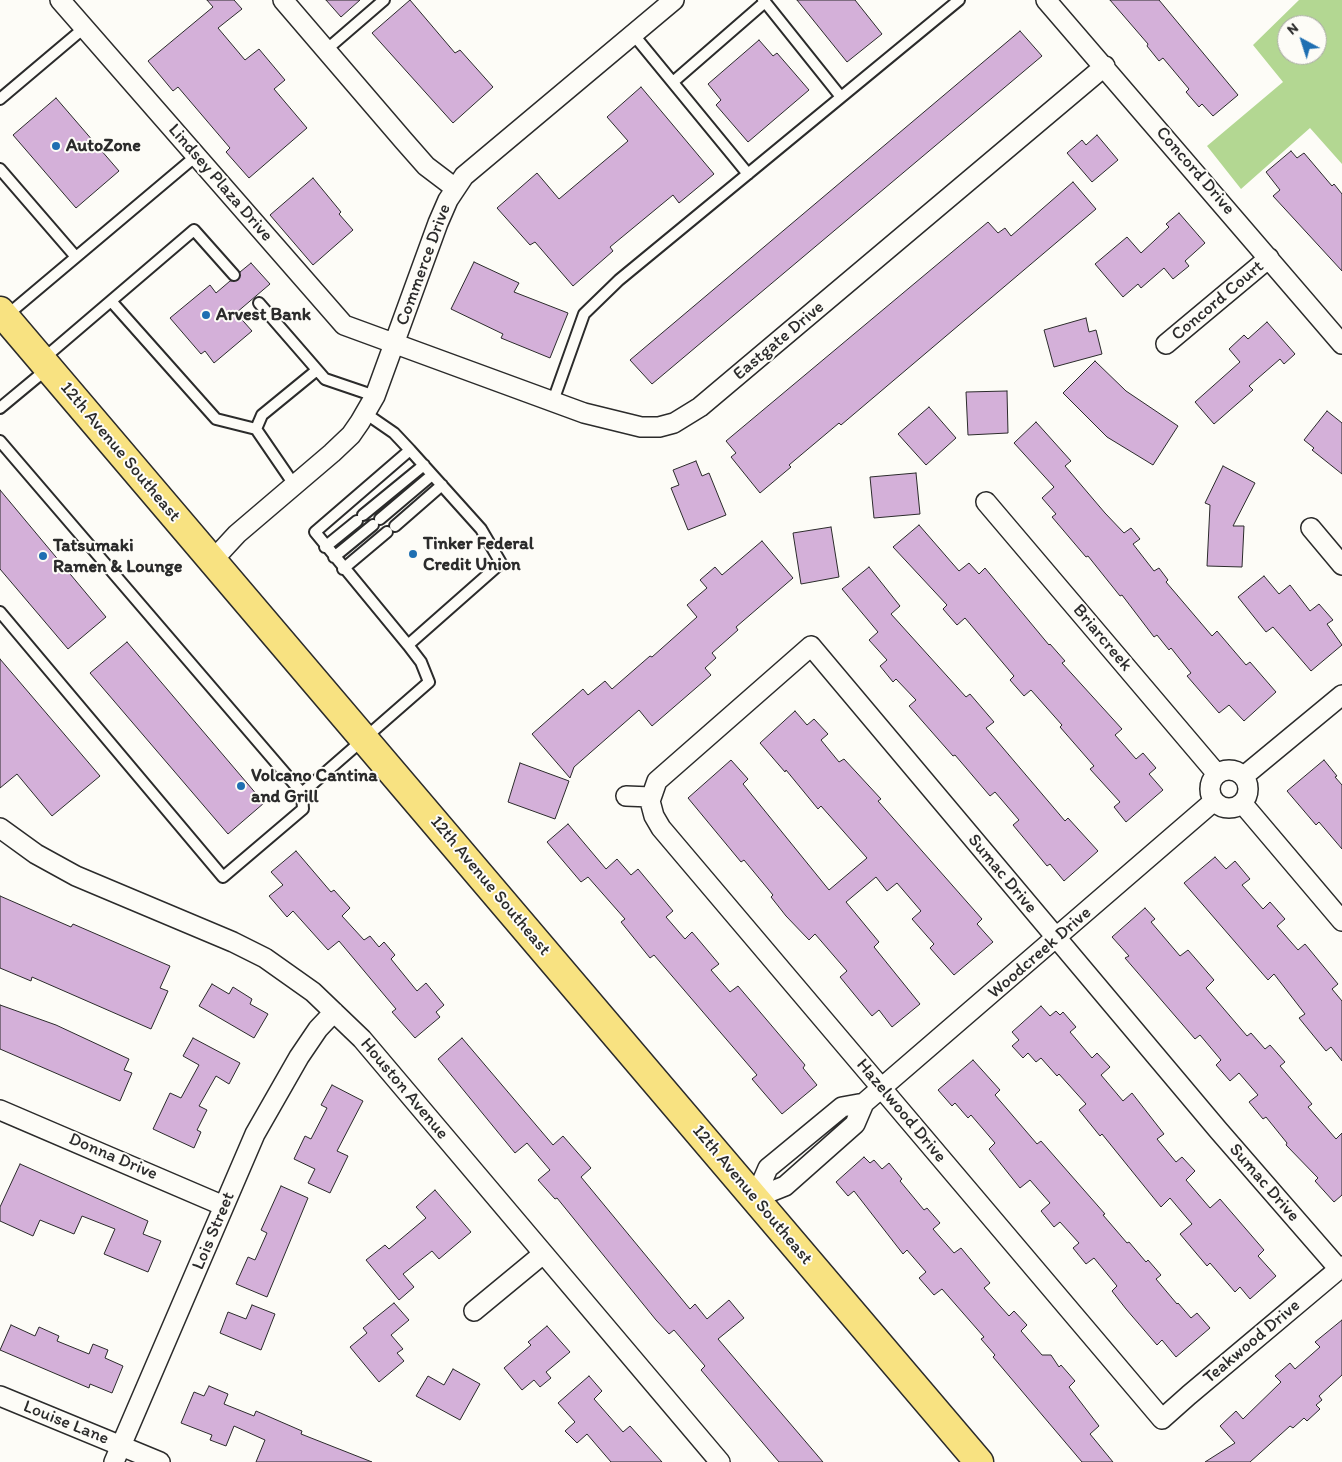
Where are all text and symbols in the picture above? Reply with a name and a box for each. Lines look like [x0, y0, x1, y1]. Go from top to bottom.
north arrow [1277, 15, 1327, 65]
text: N [1284, 19, 1302, 38]
street label: Lindsey Plaza Drive [163, 120, 277, 246]
street label: Concord Drive [1151, 122, 1239, 220]
place label: AutoZone [66, 135, 141, 157]
marker: AutoZone [50, 140, 62, 152]
street label: Commerce Drive [392, 201, 456, 329]
street label: Concord Court [1167, 256, 1269, 346]
street label: Eastgate Drive [729, 297, 829, 385]
place label: Arvest Bank [216, 304, 311, 326]
marker: Arvest Bank [200, 309, 212, 321]
street label: 12th Avenue Southeast [55, 378, 185, 526]
place label: Tinker Federal Credit Union [423, 533, 534, 576]
place label: Tatsumaki Ramen & Lounge [53, 535, 182, 578]
marker: Tinker Federal Credit Union [407, 548, 419, 560]
marker: Tatsumaki Ramen & Lounge [37, 550, 49, 562]
street label: Briarcreek [1068, 600, 1136, 676]
place label: Volcano Cantina and Grill [251, 765, 378, 808]
marker: Volcano Cantina and Grill [235, 780, 247, 792]
street label: 12th Avenue Southeast [425, 812, 555, 960]
street label: Sumac Drive [963, 830, 1041, 918]
street label: Woodcreek Drive [984, 902, 1096, 1004]
street label: Houston Avenue [355, 1034, 453, 1144]
street label: Hazelwood Drive [851, 1055, 951, 1167]
street label: 12th Avenue Southeast [687, 1121, 817, 1269]
street label: Donna Drive [65, 1129, 161, 1185]
street label: Sumac Drive [1224, 1139, 1304, 1227]
street label: Lois Street [188, 1189, 240, 1273]
street label: Teakwood Drive [1199, 1295, 1305, 1389]
street label: Louise Lane [20, 1396, 112, 1450]

